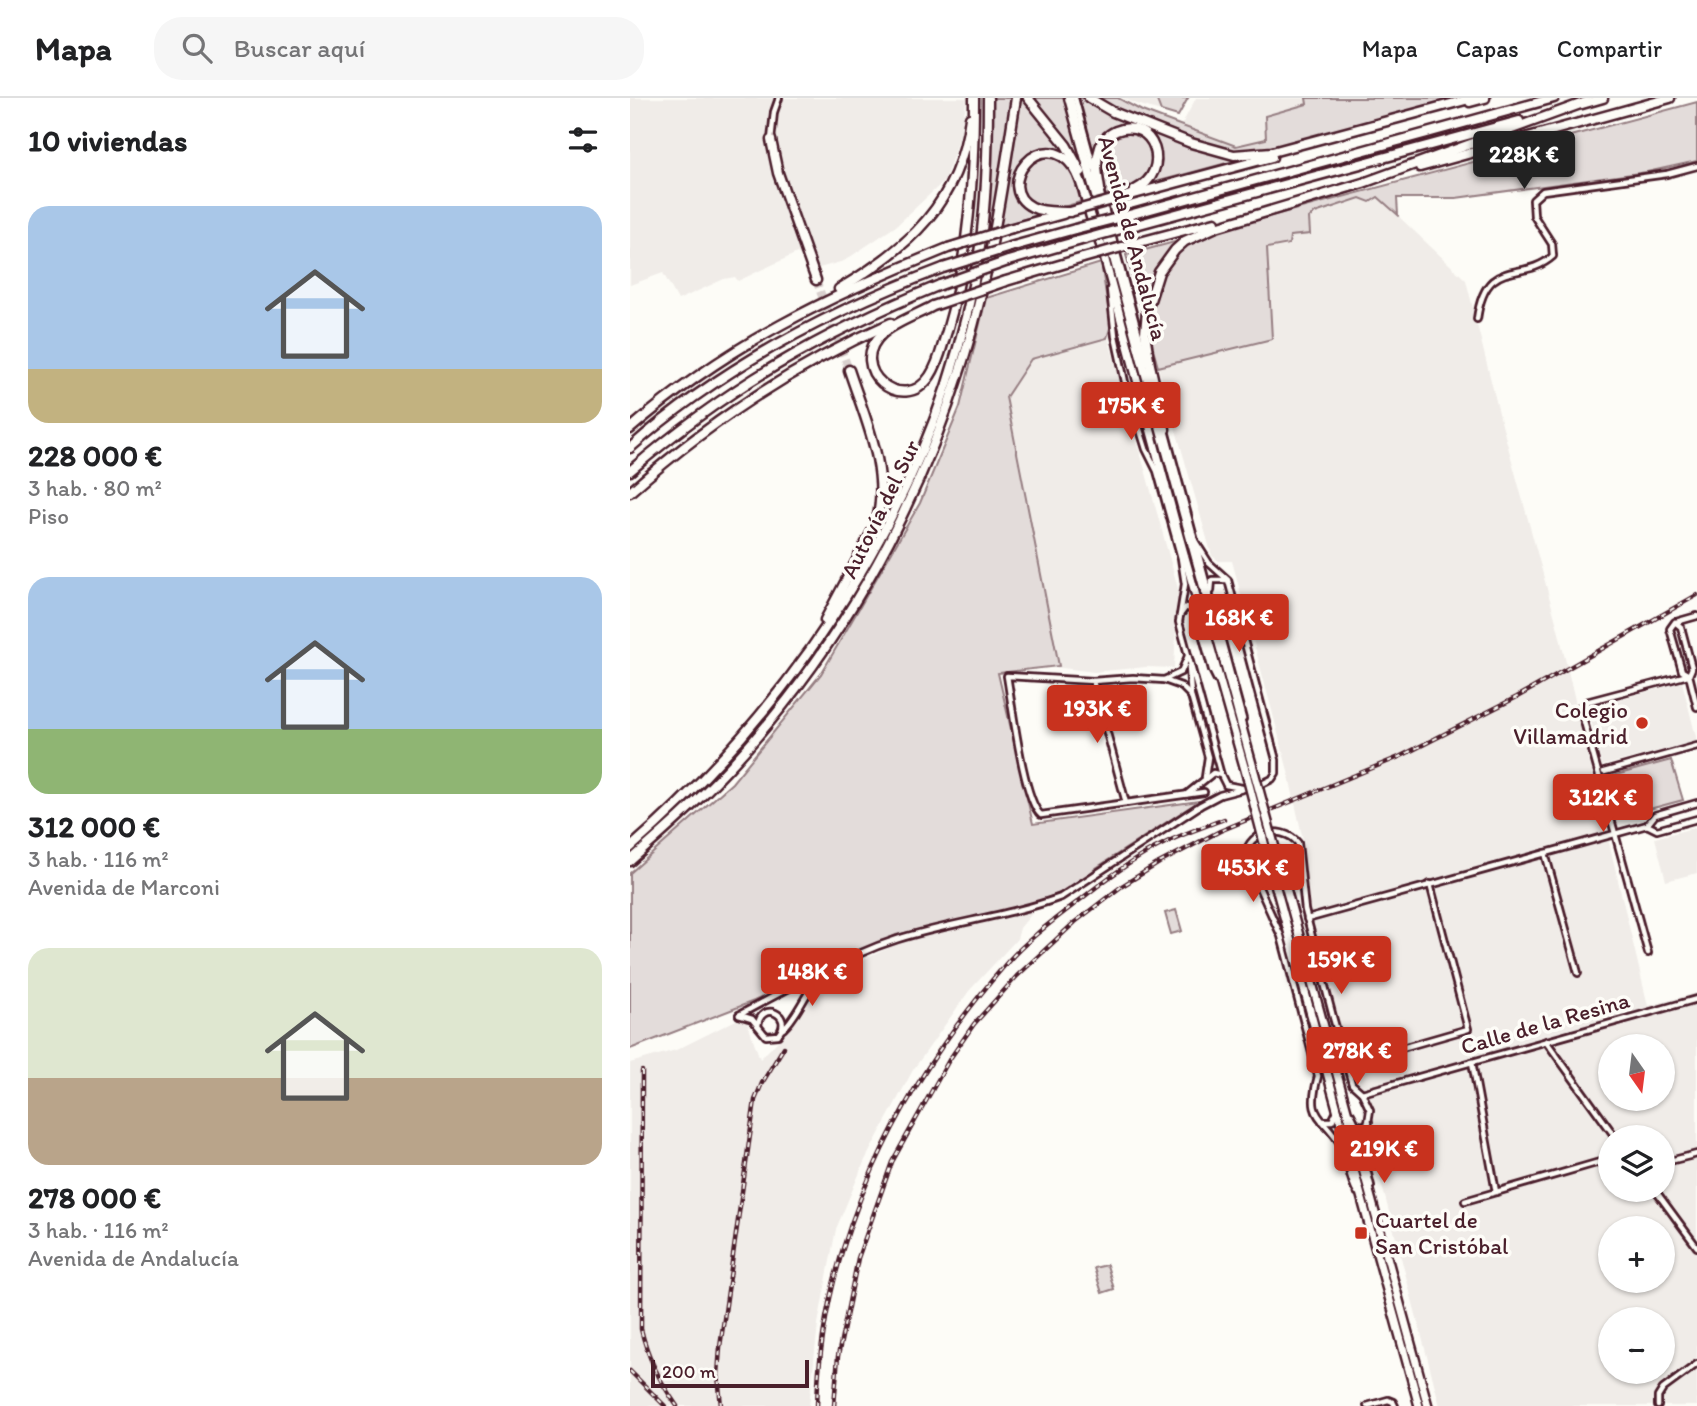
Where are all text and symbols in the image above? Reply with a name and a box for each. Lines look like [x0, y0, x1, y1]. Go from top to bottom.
search box [154, 17, 644, 80]
text: Mapa [35, 29, 112, 68]
icon: search [178, 29, 216, 67]
text: Buscar aquí [234, 32, 365, 64]
text: Mapa [1362, 34, 1418, 63]
text: Capas [1456, 34, 1519, 63]
text: Compartir [1557, 34, 1662, 63]
icon: filters [564, 121, 602, 159]
text: 10 viviendas [28, 122, 187, 159]
street label: Avenida de Andalucía [1092, 132, 1174, 344]
pin: 228K € [1467, 132, 1581, 191]
text: 228K € [1489, 140, 1559, 168]
icon: home [252, 251, 378, 377]
pin: 175K € [1074, 382, 1188, 442]
text: 175K € [1097, 391, 1165, 419]
street label: Autovía del Sur [834, 435, 926, 583]
text: 228 000 € [28, 437, 162, 474]
text: 3 hab. · 80 m² [28, 474, 162, 502]
text: Piso [28, 502, 69, 530]
pin: 168K € [1182, 594, 1296, 654]
text: 168K € [1205, 603, 1273, 631]
icon: home [252, 622, 378, 748]
pin: 193K € [1040, 686, 1154, 745]
text: 193K € [1063, 694, 1131, 722]
place label: Colegio Villamadrid [1513, 696, 1628, 750]
marker: Colegio Villamadrid [1634, 715, 1650, 731]
pin: 312K € [1546, 774, 1660, 834]
text: 312K € [1569, 783, 1637, 811]
text: 312 000 € [28, 808, 160, 845]
pin: 453K € [1196, 844, 1310, 904]
text: 3 hab. · 116 m² [28, 845, 169, 873]
text: 453K € [1217, 853, 1289, 881]
text: Avenida de Marconi [28, 873, 220, 901]
pin: 159K € [1284, 936, 1398, 996]
text: 159K € [1307, 945, 1375, 973]
pin: 148K € [755, 948, 869, 1008]
text: 148K € [777, 957, 847, 985]
street label: Calle de la Resina [1457, 986, 1633, 1060]
icon: home [252, 993, 378, 1119]
pin: 278K € [1300, 1028, 1414, 1087]
north arrow [1598, 1034, 1675, 1111]
map controls [1598, 1034, 1675, 1384]
text: 278K € [1322, 1036, 1392, 1064]
button: layers [1598, 1125, 1675, 1202]
pin: 219K € [1327, 1126, 1441, 1185]
text: 219K € [1350, 1134, 1418, 1162]
text: 278 000 € [28, 1179, 161, 1216]
place label: Cuartel de San Cristóbal [1375, 1206, 1509, 1260]
text: 3 hab. · 116 m² [28, 1216, 169, 1244]
button: + [1598, 1216, 1675, 1293]
marker: Cuartel de San Cristóbal [1353, 1225, 1369, 1241]
text: Avenida de Andalucía [28, 1244, 239, 1272]
button: − [1598, 1307, 1675, 1384]
scale bar [651, 1357, 808, 1389]
text: 200 m [662, 1360, 716, 1383]

